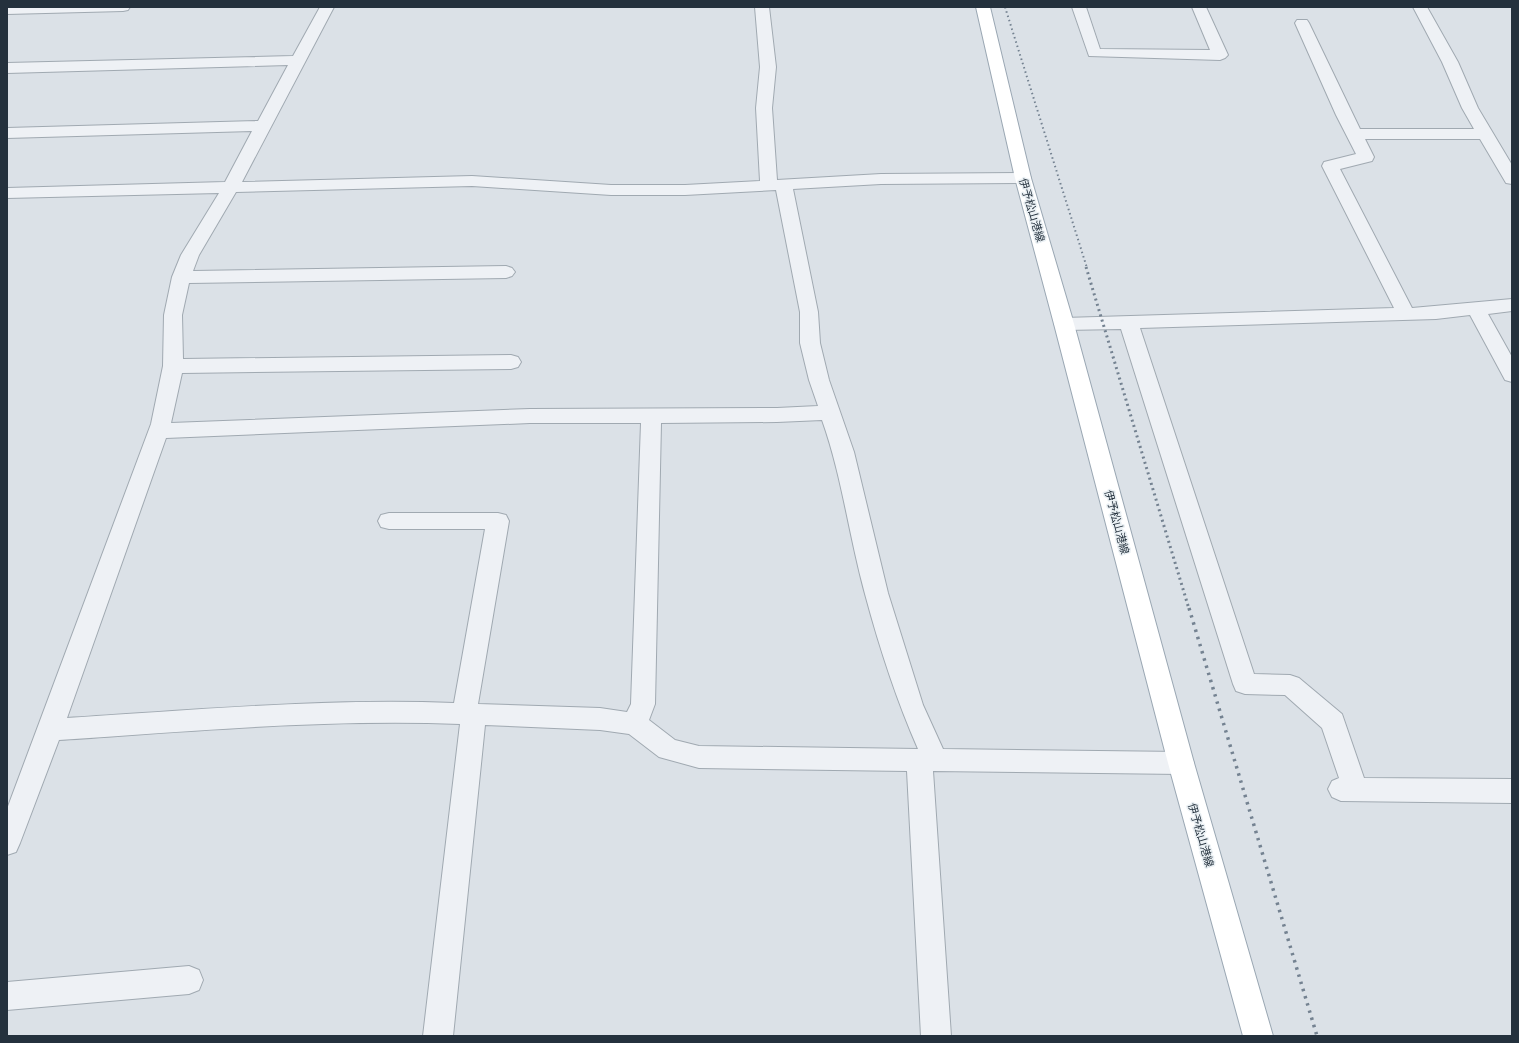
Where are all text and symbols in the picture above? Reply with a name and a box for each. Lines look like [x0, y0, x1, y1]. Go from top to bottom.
street label: 伊予松山港線 [1017, 177, 1047, 243]
street label: 伊予松山港線 [1103, 489, 1131, 555]
street label: 伊予松山港線 [1186, 802, 1216, 868]

